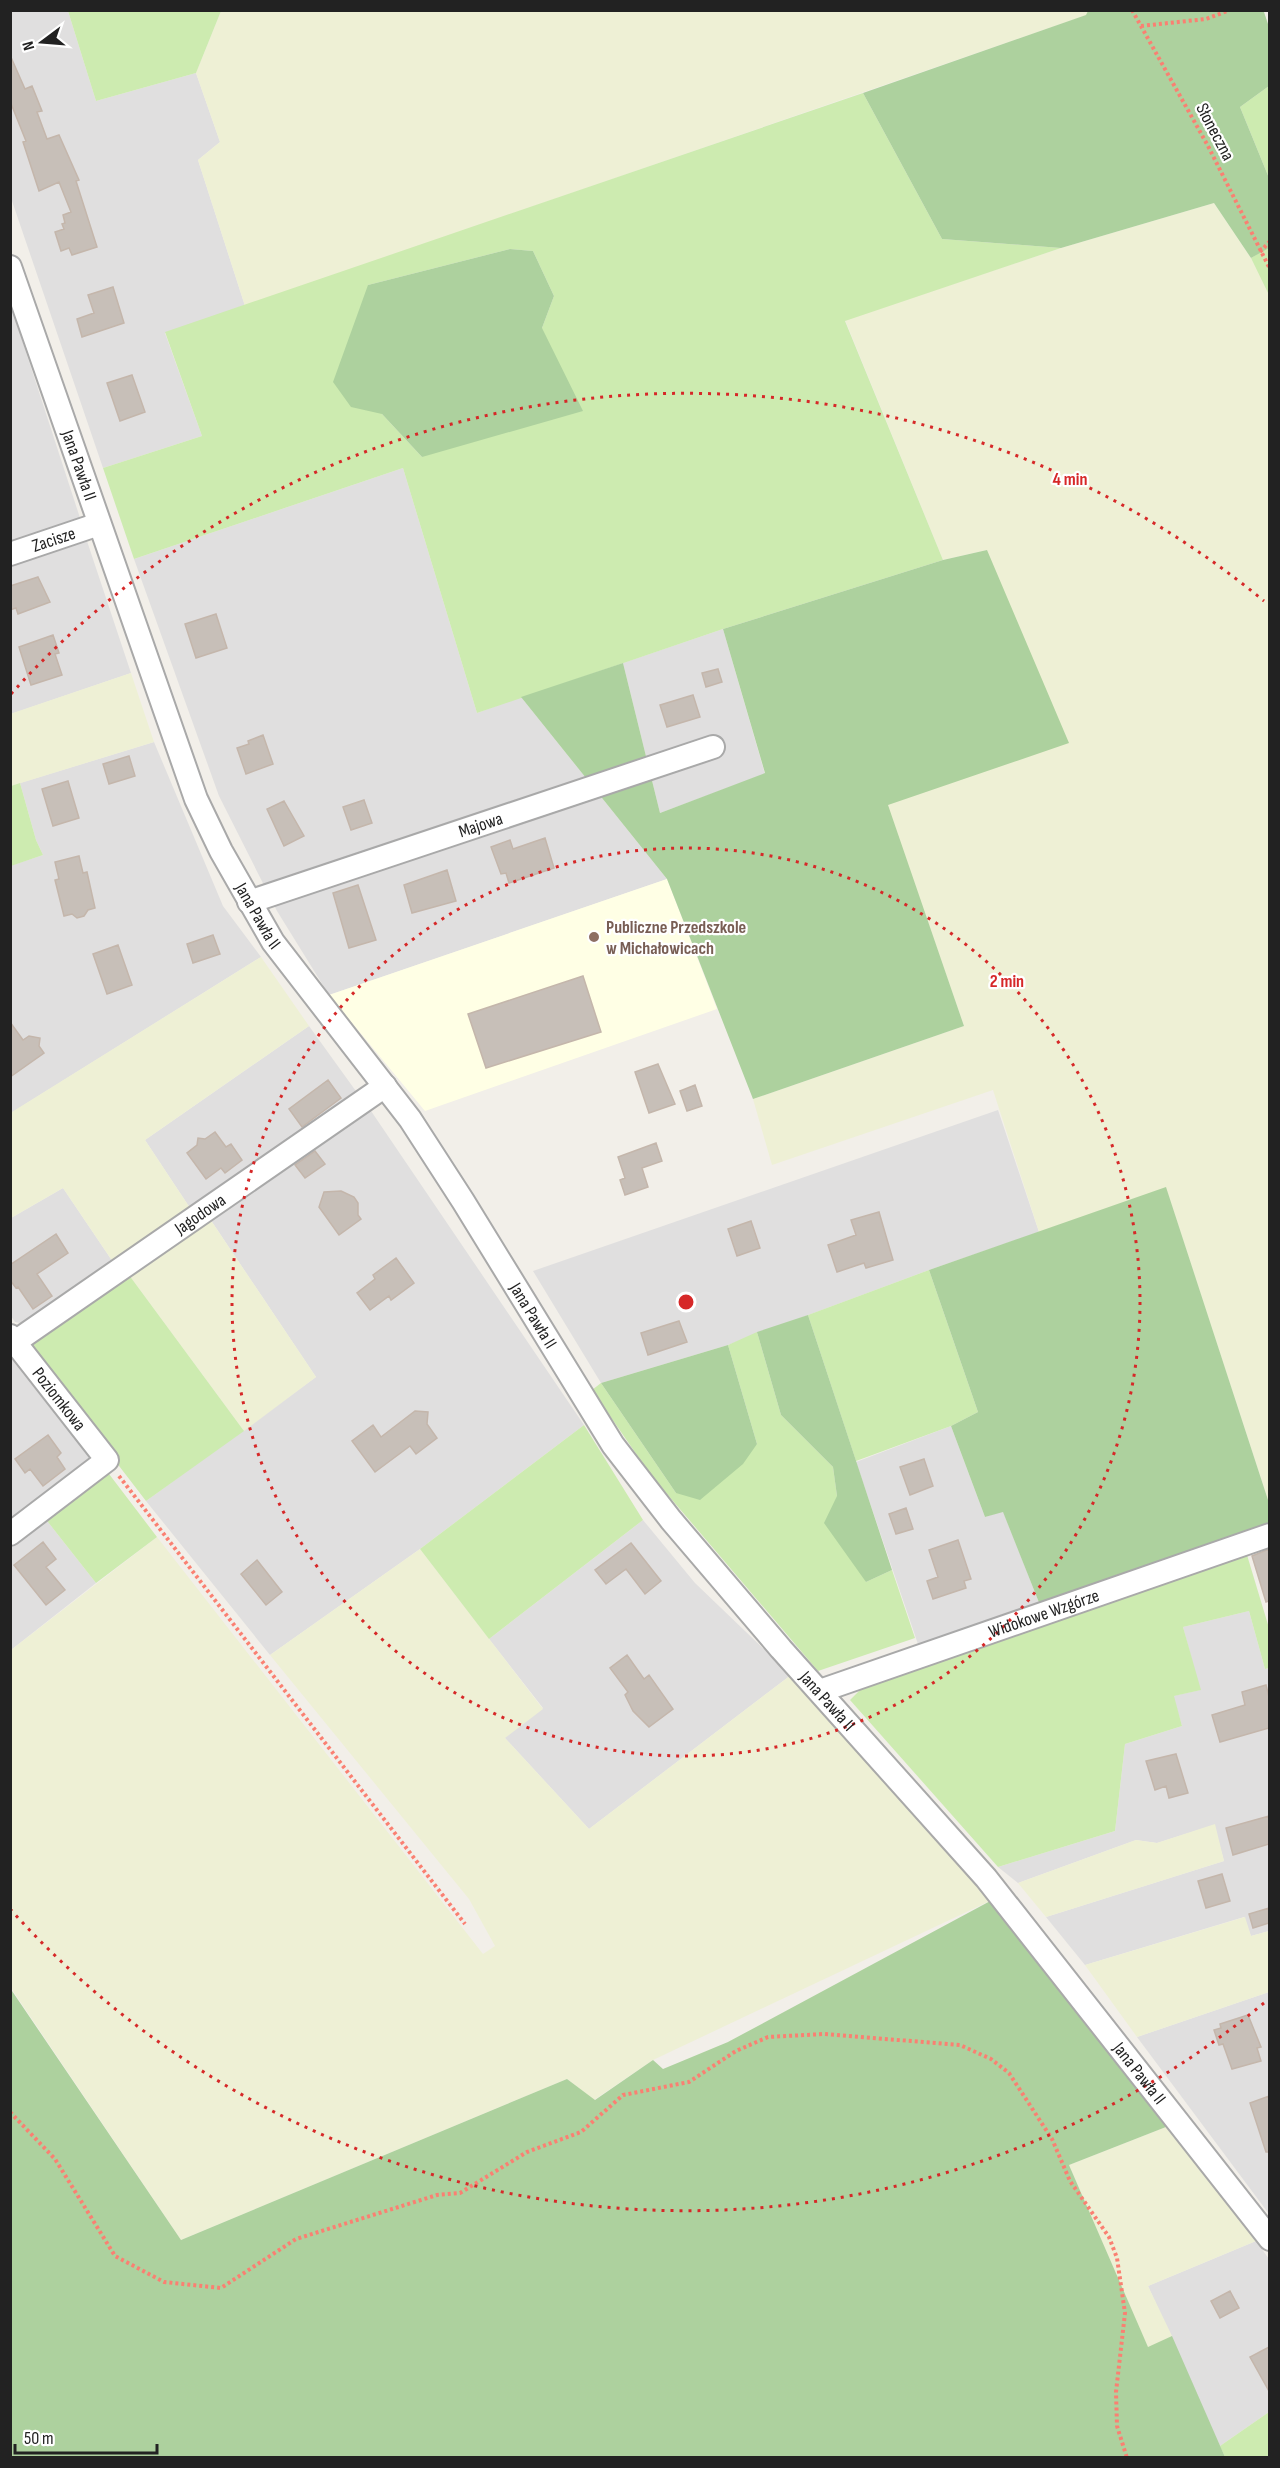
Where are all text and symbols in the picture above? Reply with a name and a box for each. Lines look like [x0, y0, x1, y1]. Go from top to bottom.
north arrow [12, 12, 72, 72]
text: N [19, 39, 39, 52]
street label: Słoneczna [1191, 100, 1239, 164]
street label: Jana Pawła II [57, 426, 101, 503]
text: 4 min [1053, 469, 1087, 490]
street label: Zacisze [29, 522, 78, 556]
street label: Majowa [456, 808, 505, 842]
street label: Jana Pawła II [230, 878, 285, 953]
place label: Publiczne Przedszkole w Michałowicach [606, 917, 746, 959]
marker: Publiczne Przedszkole w Michałowicach [587, 930, 601, 944]
text: 2 min [990, 971, 1024, 992]
street label: Jagodowa [170, 1189, 229, 1239]
street label: Jana Pawła II [505, 1278, 561, 1352]
centre of rings [676, 1292, 696, 1312]
street label: Poziomkowa [28, 1363, 91, 1435]
street label: Widokowe Wzgórze [986, 1585, 1102, 1642]
street label: Jana Pawła II [795, 1666, 860, 1735]
street label: Jana Pawła II [1108, 2037, 1170, 2108]
scale bar [15, 2417, 158, 2455]
text: 50 m [24, 2428, 54, 2449]

